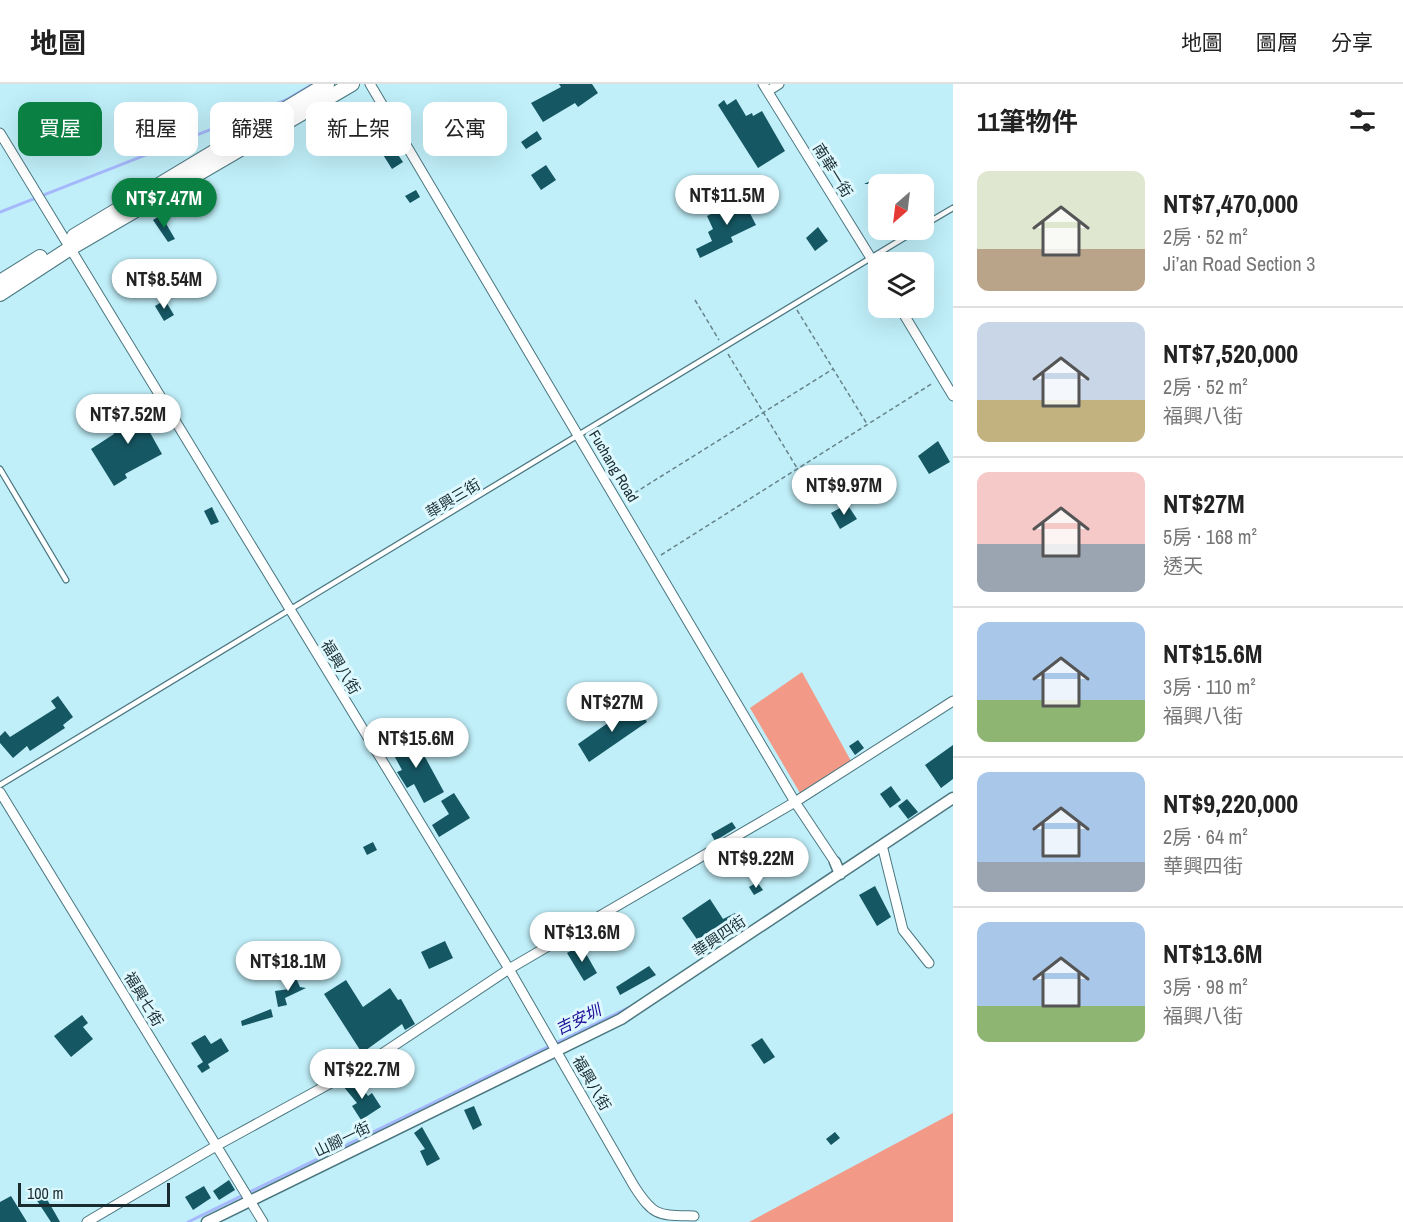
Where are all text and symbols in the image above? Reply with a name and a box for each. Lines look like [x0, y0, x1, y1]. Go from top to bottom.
text: 地圖 [30, 24, 86, 62]
text: 地圖 [1181, 28, 1223, 57]
text: 圖層 [1256, 28, 1298, 57]
text: 分享 [1331, 28, 1373, 57]
chip: 買屋 [18, 102, 102, 156]
chip: 租屋 [114, 102, 198, 156]
chip: 篩選 [210, 102, 294, 156]
chip: 新上架 [306, 102, 411, 156]
chip: 公寓 [423, 102, 507, 156]
text: 11筆物件 [977, 104, 1078, 139]
icon: filters [1346, 104, 1379, 137]
street label: 南華一街 [808, 139, 858, 201]
north arrow [868, 174, 934, 240]
map controls [868, 174, 934, 318]
pin: NT$11.5M [665, 175, 789, 226]
pin: NT$7.47M [102, 178, 226, 229]
text: NT$11.5M [689, 181, 765, 208]
text: NT$7.47M [126, 184, 202, 211]
text: NT$7,470,000 [1163, 186, 1298, 221]
icon: home [1025, 195, 1097, 267]
text: 2房 · 52 m² [1163, 223, 1248, 250]
text: Ji’an Road Section 3 [1163, 250, 1315, 277]
button: layers [868, 252, 934, 318]
pin: NT$8.54M [102, 259, 226, 310]
text: NT$8.54M [126, 265, 202, 292]
text: NT$7,520,000 [1163, 336, 1298, 371]
icon: home [1025, 346, 1097, 418]
text: 2房 · 52 m² [1163, 373, 1248, 400]
pin: NT$7.52M [66, 394, 190, 445]
text: NT$7.52M [90, 400, 166, 427]
text: 福興八街 [1163, 402, 1243, 429]
street label: Fuchang Road [584, 426, 644, 506]
pin: NT$9.97M [782, 465, 906, 516]
text: NT$9.97M [806, 471, 882, 498]
street label: 華興三街 [422, 474, 484, 522]
text: NT$27M [1163, 486, 1245, 521]
icon: home [1025, 496, 1097, 568]
text: 5房 · 168 m² [1163, 523, 1257, 550]
text: 透天 [1163, 552, 1203, 579]
street label: 福興八街 [317, 636, 365, 698]
text: NT$15.6M [1163, 636, 1263, 671]
icon: home [1025, 646, 1097, 718]
text: 3房 · 110 m² [1163, 673, 1256, 700]
pin: NT$27M [563, 682, 661, 733]
text: NT$27M [581, 688, 643, 715]
text: 福興八街 [1163, 702, 1243, 729]
pin: NT$15.6M [354, 718, 478, 769]
text: NT$15.6M [378, 724, 454, 751]
text: NT$9,220,000 [1163, 786, 1298, 821]
icon: home [1025, 796, 1097, 868]
text: 2房 · 64 m² [1163, 823, 1248, 850]
pin: NT$9.22M [694, 838, 818, 889]
text: NT$9.22M [718, 844, 794, 871]
text: 華興四街 [1163, 852, 1243, 879]
street label: 華興四街 [688, 911, 750, 961]
pin: NT$13.6M [520, 912, 644, 963]
text: NT$13.6M [544, 918, 620, 945]
text: NT$13.6M [1163, 936, 1263, 971]
pin: NT$18.1M [226, 941, 350, 992]
icon: home [1025, 946, 1097, 1018]
text: NT$18.1M [250, 947, 326, 974]
street label: 福興七街 [120, 968, 168, 1030]
text: 3房 · 98 m² [1163, 973, 1248, 1000]
water label: 吉安圳 [552, 998, 606, 1039]
text: 福興八街 [1163, 1002, 1243, 1029]
pin: NT$22.7M [300, 1049, 424, 1100]
street label: 福興八街 [568, 1052, 616, 1114]
text: NT$22.7M [324, 1055, 400, 1082]
street label: 山腳一街 [310, 1116, 374, 1162]
scale bar [18, 1180, 170, 1208]
text: 100 m [27, 1182, 63, 1204]

